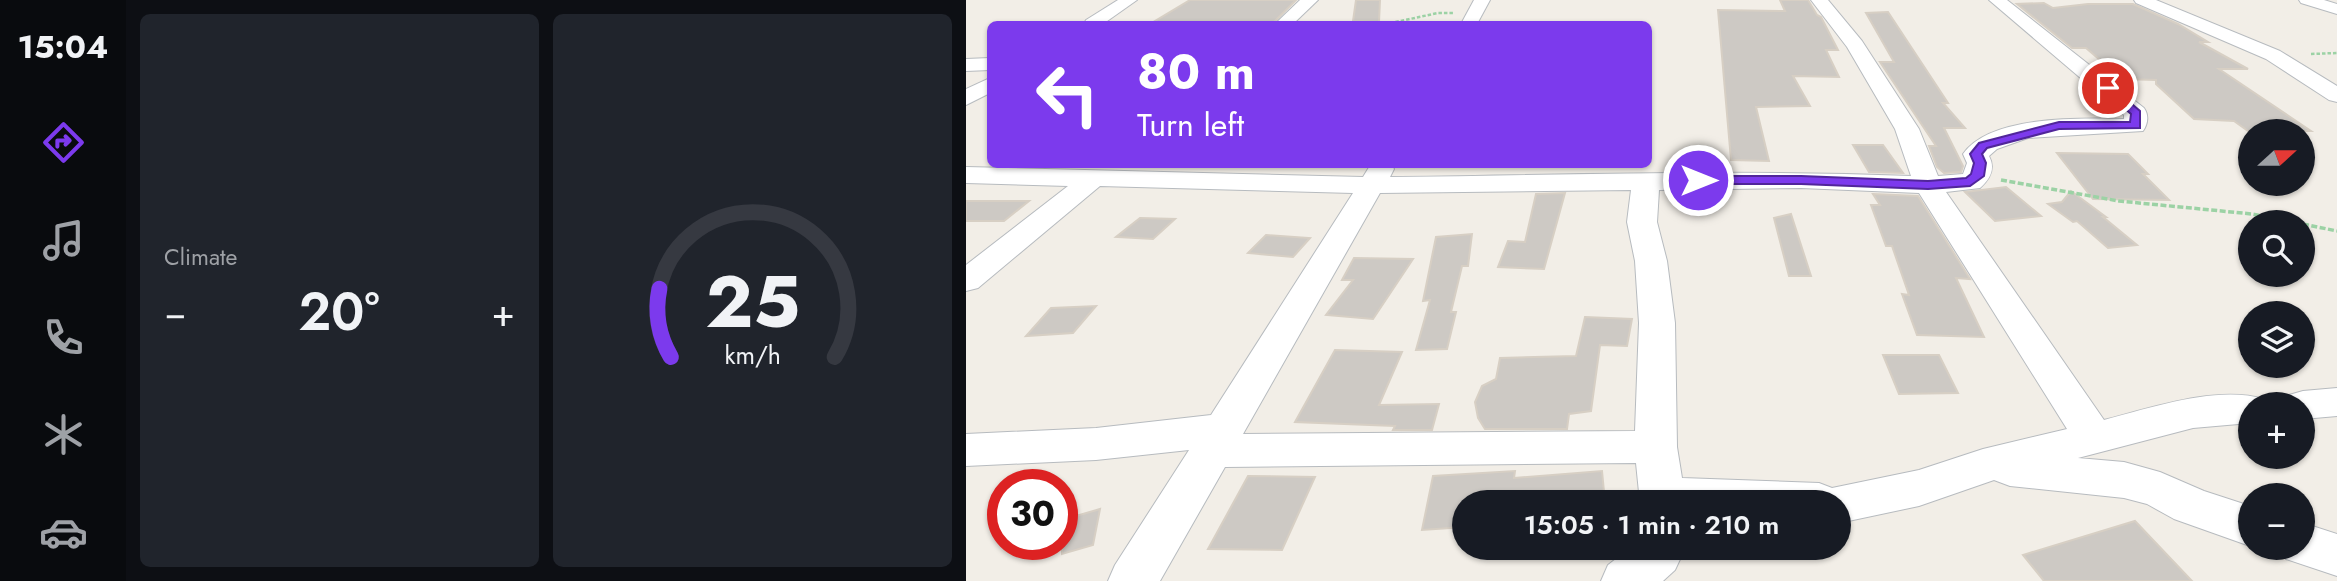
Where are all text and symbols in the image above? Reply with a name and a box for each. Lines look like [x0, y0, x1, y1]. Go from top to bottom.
text: 15:04 [18, 24, 108, 70]
text: 80 m [1137, 37, 1255, 107]
icon: left [1022, 49, 1113, 140]
pin [2078, 58, 2138, 118]
icon: arrive [2089, 69, 2127, 107]
text: Turn left [1137, 102, 1244, 148]
icon: directions [39, 118, 88, 167]
north arrow [2238, 119, 2315, 196]
map controls [2238, 119, 2315, 560]
position arrow [1661, 143, 1735, 217]
button: search [2238, 210, 2315, 287]
icon: music [39, 216, 88, 265]
text: Climate [164, 240, 237, 274]
text: 25 [705, 249, 800, 354]
text: 20° [298, 274, 380, 350]
text: − [164, 285, 186, 340]
text: + [492, 285, 515, 340]
button: layers [2238, 301, 2315, 378]
icon: phone [39, 313, 88, 362]
text: km/h [724, 336, 781, 372]
button: + [2238, 392, 2315, 469]
icon: climate [39, 410, 88, 459]
speed limit sign: 30 [987, 469, 1078, 560]
button: − [2238, 483, 2315, 560]
text: 15:05 · 1 min · 210 m [1524, 506, 1779, 544]
icon: car [39, 508, 88, 557]

